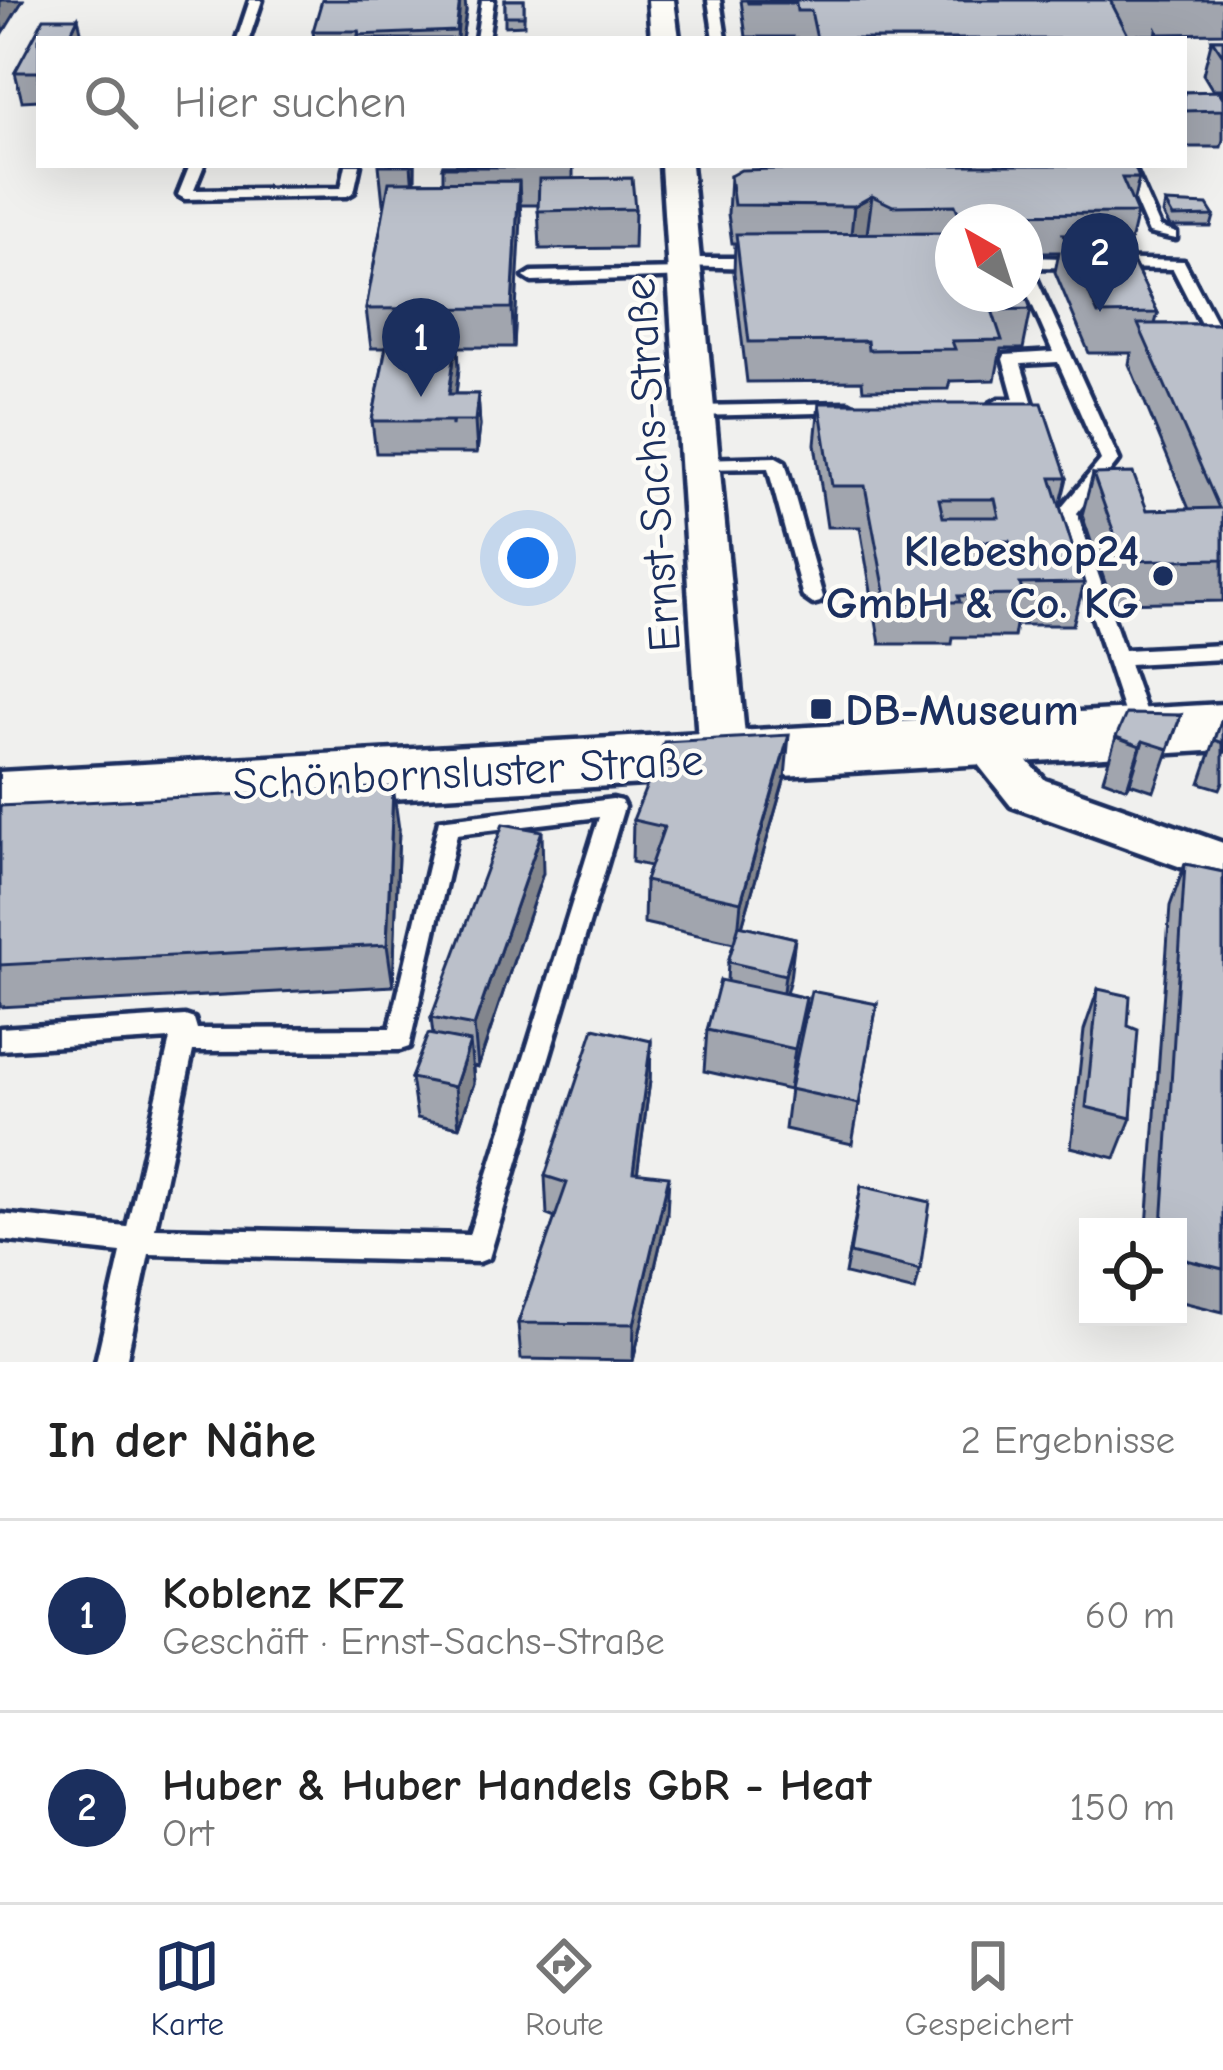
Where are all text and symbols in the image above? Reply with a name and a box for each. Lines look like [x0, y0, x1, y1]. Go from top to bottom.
search box [36, 36, 1187, 168]
icon: search [78, 69, 144, 135]
text: Hier suchen [174, 76, 407, 128]
north arrow [935, 204, 1043, 312]
pin: 2 [1061, 213, 1139, 312]
street label: Ernst-Sachs-Straße [613, 276, 691, 653]
pin: 1 [382, 298, 460, 397]
place label: Klebeshop24 GmbH & Co. KG [826, 525, 1139, 629]
your location [498, 528, 558, 588]
marker: Klebeshop24 GmbH & Co. KG [1150, 563, 1176, 589]
place label: DB-Museum [845, 684, 1079, 736]
marker: DB-Museum [808, 696, 834, 722]
street label: Schönbornsluster Straße [231, 734, 705, 810]
map controls [1079, 1218, 1187, 1326]
button: locate [1079, 1218, 1187, 1326]
text: In der Nähe [48, 1411, 316, 1470]
text: 2 Ergebnisse [960, 1418, 1175, 1463]
text: Koblenz KFZ [162, 1567, 404, 1619]
text: 1 [79, 1593, 95, 1638]
text: 60 m [1085, 1593, 1175, 1638]
text: Geschäft · Ernst-Sachs-Straße [162, 1619, 665, 1664]
text: Huber & Huber Handels GbR - Heat [162, 1759, 871, 1811]
text: 2 [77, 1785, 97, 1830]
text: 150 m [1069, 1785, 1175, 1830]
text: Ort [162, 1811, 214, 1856]
tab: Karte [150, 1933, 224, 2043]
tab: Route [525, 1933, 604, 2043]
tab: Gespeichert [904, 1933, 1073, 2043]

